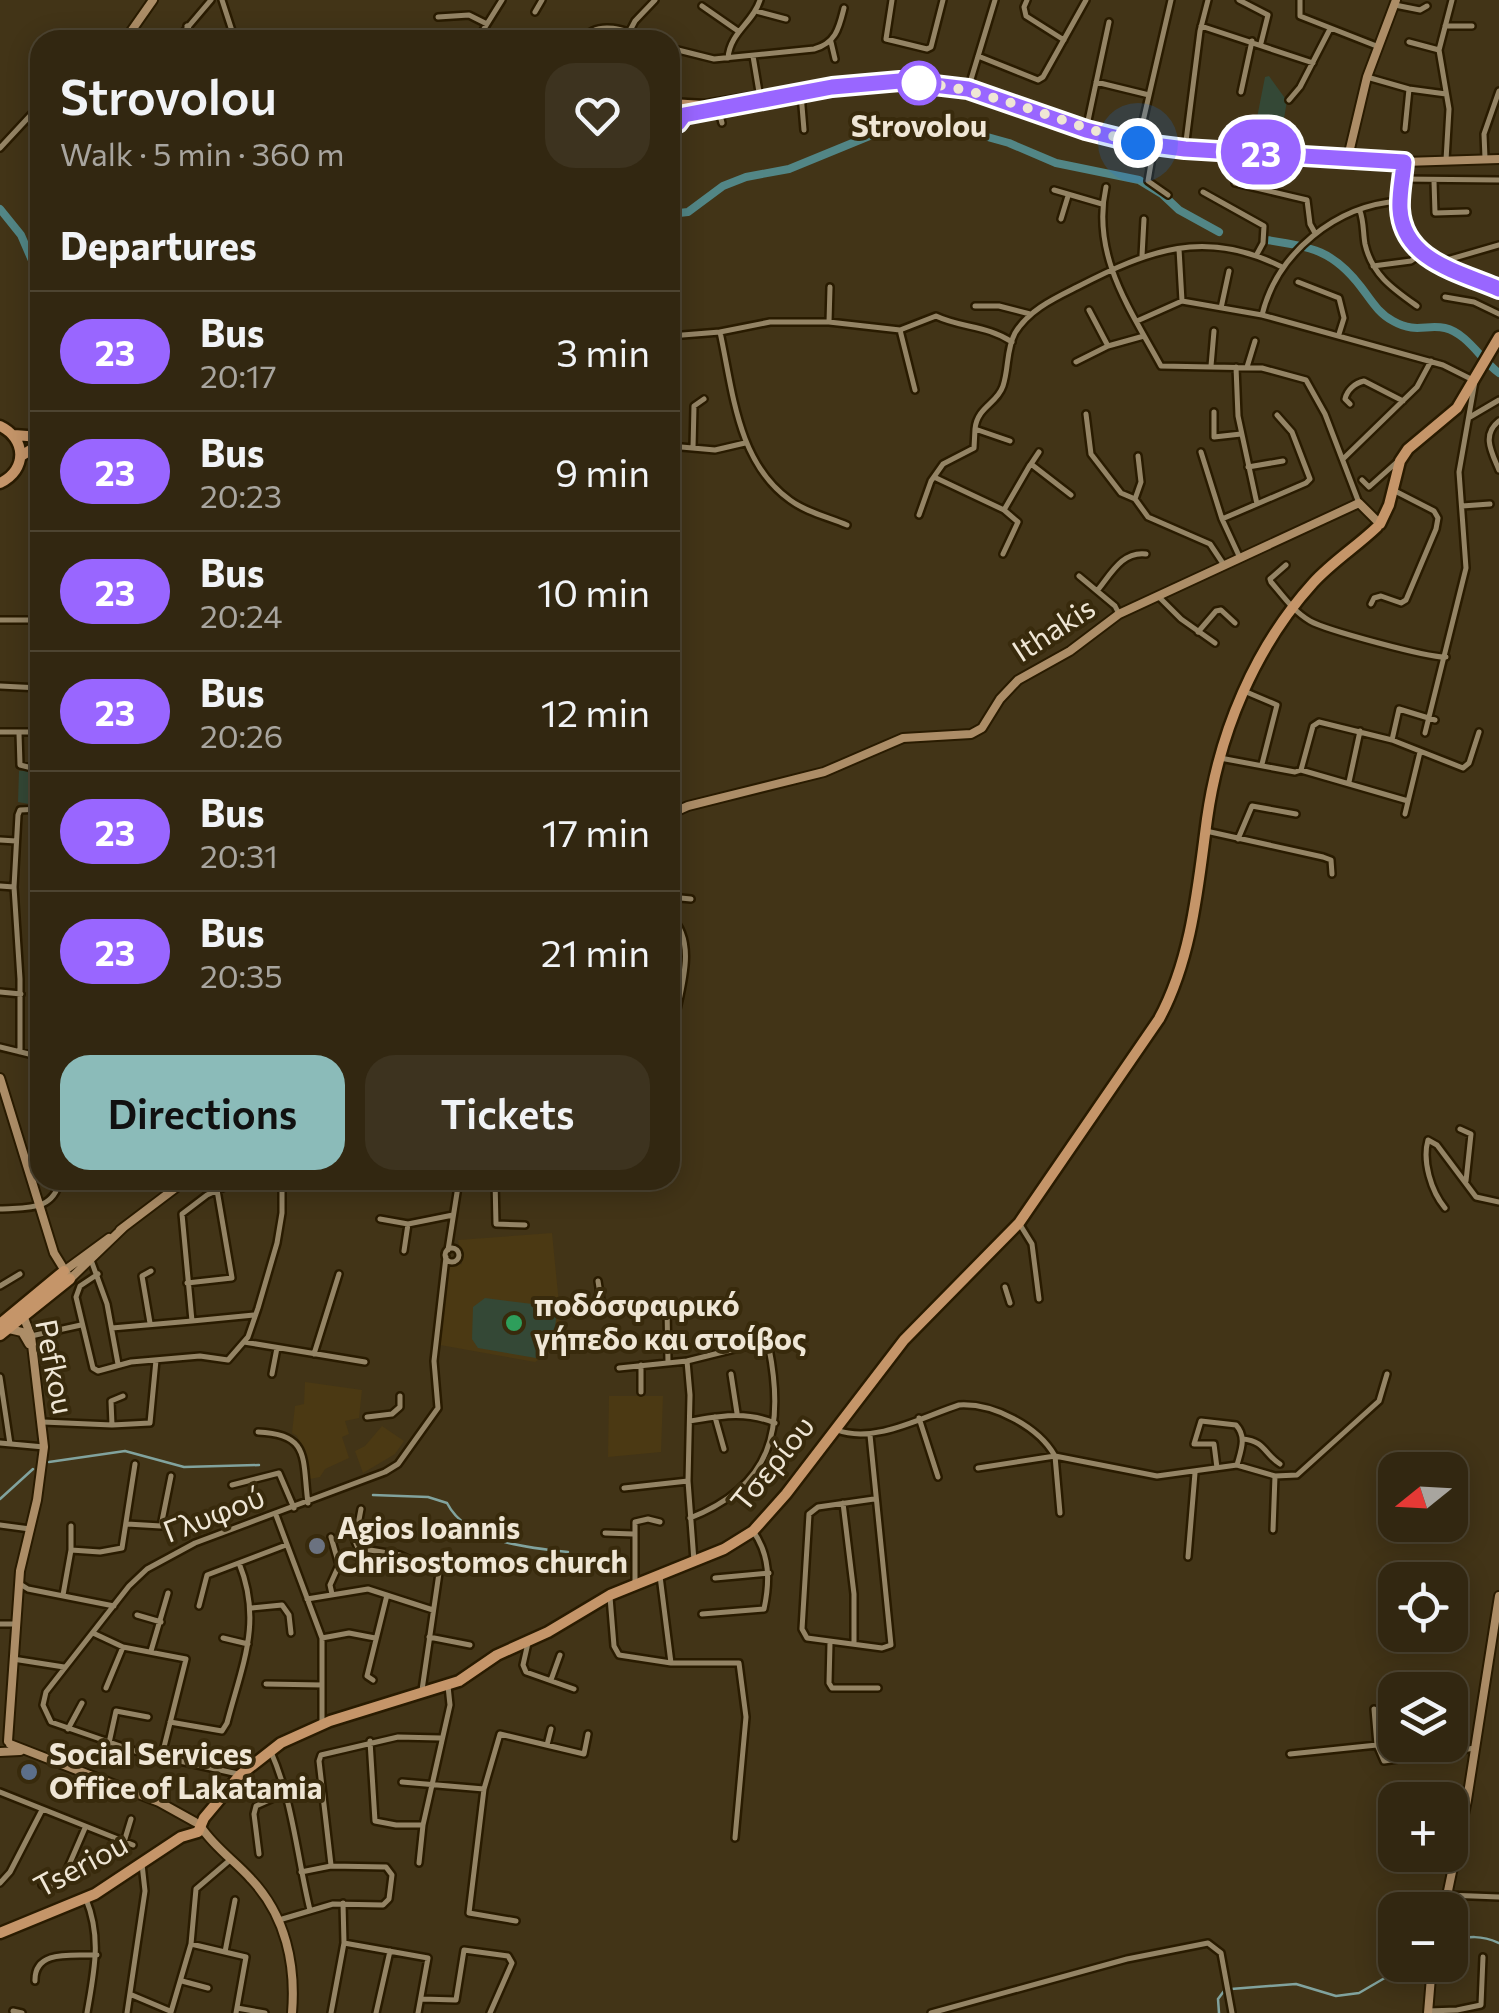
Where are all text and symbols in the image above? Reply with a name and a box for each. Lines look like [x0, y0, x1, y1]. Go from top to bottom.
marker: Strovolou [898, 62, 940, 104]
button: heart [545, 63, 650, 168]
text: Strovolou [60, 66, 277, 125]
place label: Strovolou [851, 106, 987, 143]
your location [1113, 118, 1163, 168]
line badge: 23 [1216, 120, 1306, 184]
text: 23 [1241, 131, 1281, 174]
text: Walk · 5 min · 360 m [60, 133, 344, 173]
text: Departures [60, 221, 257, 268]
text: Bus [200, 308, 265, 355]
text: 3 min [556, 328, 650, 375]
text: 23 [95, 330, 135, 373]
text: 20:17 [200, 355, 277, 395]
text: Bus [200, 428, 265, 475]
text: 9 min [555, 448, 650, 495]
text: 23 [95, 450, 135, 493]
text: 20:23 [200, 475, 282, 515]
text: Bus [200, 548, 265, 595]
text: 10 min [537, 568, 650, 615]
text: 23 [95, 570, 135, 613]
street label: Ithakis [1004, 588, 1101, 668]
text: 20:24 [200, 595, 282, 635]
text: Bus [200, 668, 265, 715]
text: 12 min [541, 688, 650, 735]
text: 23 [95, 690, 135, 733]
text: 20:26 [200, 715, 283, 755]
text: Bus [200, 788, 265, 835]
text: 17 min [542, 808, 650, 855]
text: 23 [95, 810, 135, 853]
text: 20:31 [200, 835, 278, 875]
text: Bus [200, 908, 265, 955]
text: 21 min [541, 928, 650, 975]
text: 23 [95, 930, 135, 973]
text: 20:35 [200, 955, 283, 995]
button: Directions [60, 1055, 345, 1170]
button: Tickets [365, 1055, 650, 1170]
place label: ποδόσφαιρικό γήπεδο και στοίβος [534, 1285, 807, 1356]
marker: ποδόσφαιρικό γήπεδο και στοίβος [503, 1312, 525, 1334]
street label: Pefkou [29, 1316, 84, 1417]
street label: Τσερίου [721, 1407, 821, 1518]
north arrow [1378, 1452, 1468, 1542]
map controls [1378, 1452, 1468, 1982]
street label: Γλυφού [157, 1477, 269, 1549]
place label: Agios Ioannis Chrisostomos church [337, 1508, 628, 1579]
marker: Agios Ioannis Chrisostomos church [306, 1535, 328, 1557]
button: locate [1378, 1562, 1468, 1652]
button: layers [1378, 1672, 1468, 1762]
place label: Social Services Office of Lakatamia [49, 1734, 323, 1805]
marker: Social Services Office of Lakatamia [18, 1761, 40, 1783]
button: + [1378, 1782, 1468, 1872]
street label: Tseriou [27, 1824, 133, 1904]
button: − [1378, 1892, 1468, 1982]

